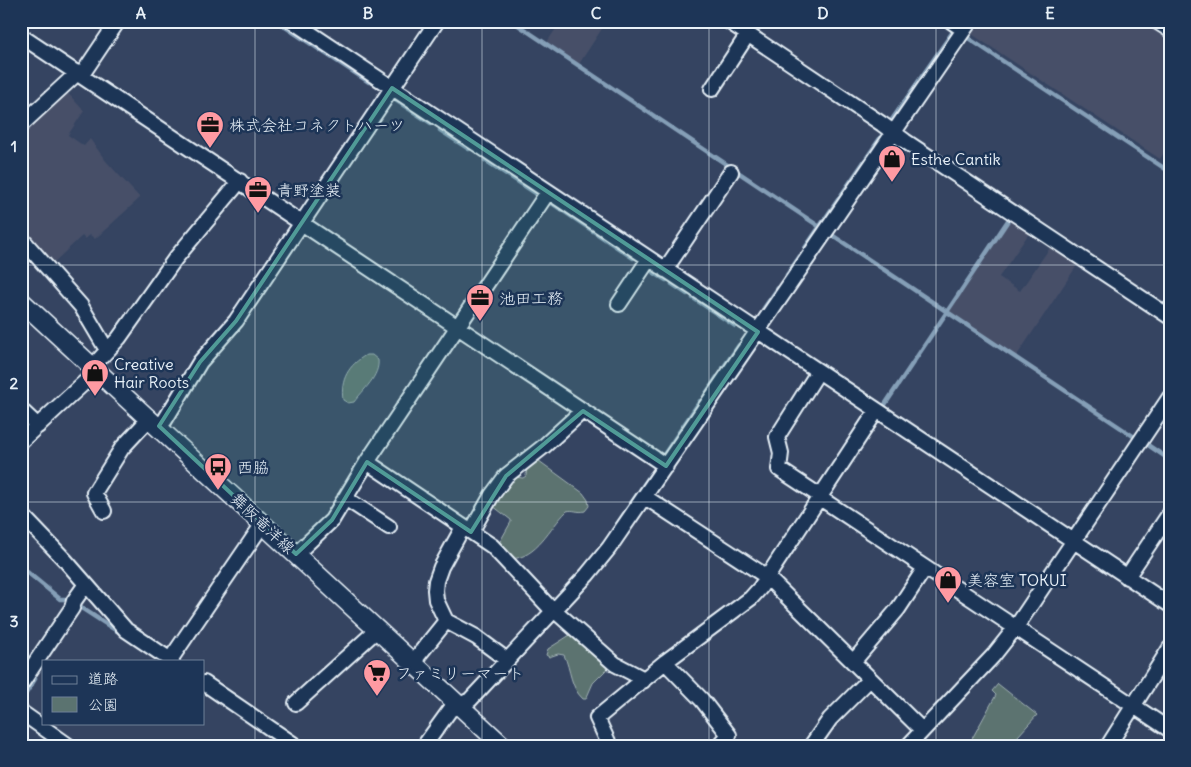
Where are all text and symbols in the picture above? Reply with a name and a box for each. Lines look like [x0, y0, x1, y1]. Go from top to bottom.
text: A [136, 3, 146, 23]
text: B [363, 3, 374, 23]
text: C [591, 3, 602, 23]
text: D [817, 3, 829, 23]
text: E [1045, 3, 1055, 23]
office icon: 株式会社コネクトハーツ [195, 110, 225, 149]
place label: 株式会社コネクトハーツ [229, 115, 405, 135]
text: 1 [11, 136, 17, 156]
shop icon: Esthe Cantik [877, 144, 907, 183]
place label: Esthe Cantik [911, 149, 1001, 169]
office icon: 青野塗装 [243, 175, 273, 214]
place label: 青野塗装 [277, 180, 341, 200]
office icon: 池田工務 [465, 283, 495, 322]
place label: 池田工務 [499, 288, 563, 308]
place label: Creative Hair Roots [114, 354, 189, 392]
shop icon: Creative Hair Roots [80, 358, 110, 397]
text: 2 [10, 373, 19, 393]
bus stop icon: 西脇 [203, 452, 233, 491]
place label: 西脇 [237, 457, 269, 477]
street label: 舞阪竜洋線 [227, 488, 299, 558]
shop icon: 美容室 TOKUI [933, 565, 963, 604]
place label: 美容室 TOKUI [967, 570, 1067, 590]
text: 3 [9, 611, 19, 631]
supermarket icon: ファミリーマート [362, 658, 392, 697]
legend [42, 660, 205, 724]
place label: ファミリーマート [396, 663, 524, 683]
text: 道路 [88, 669, 118, 688]
text: 公園 [88, 695, 118, 714]

